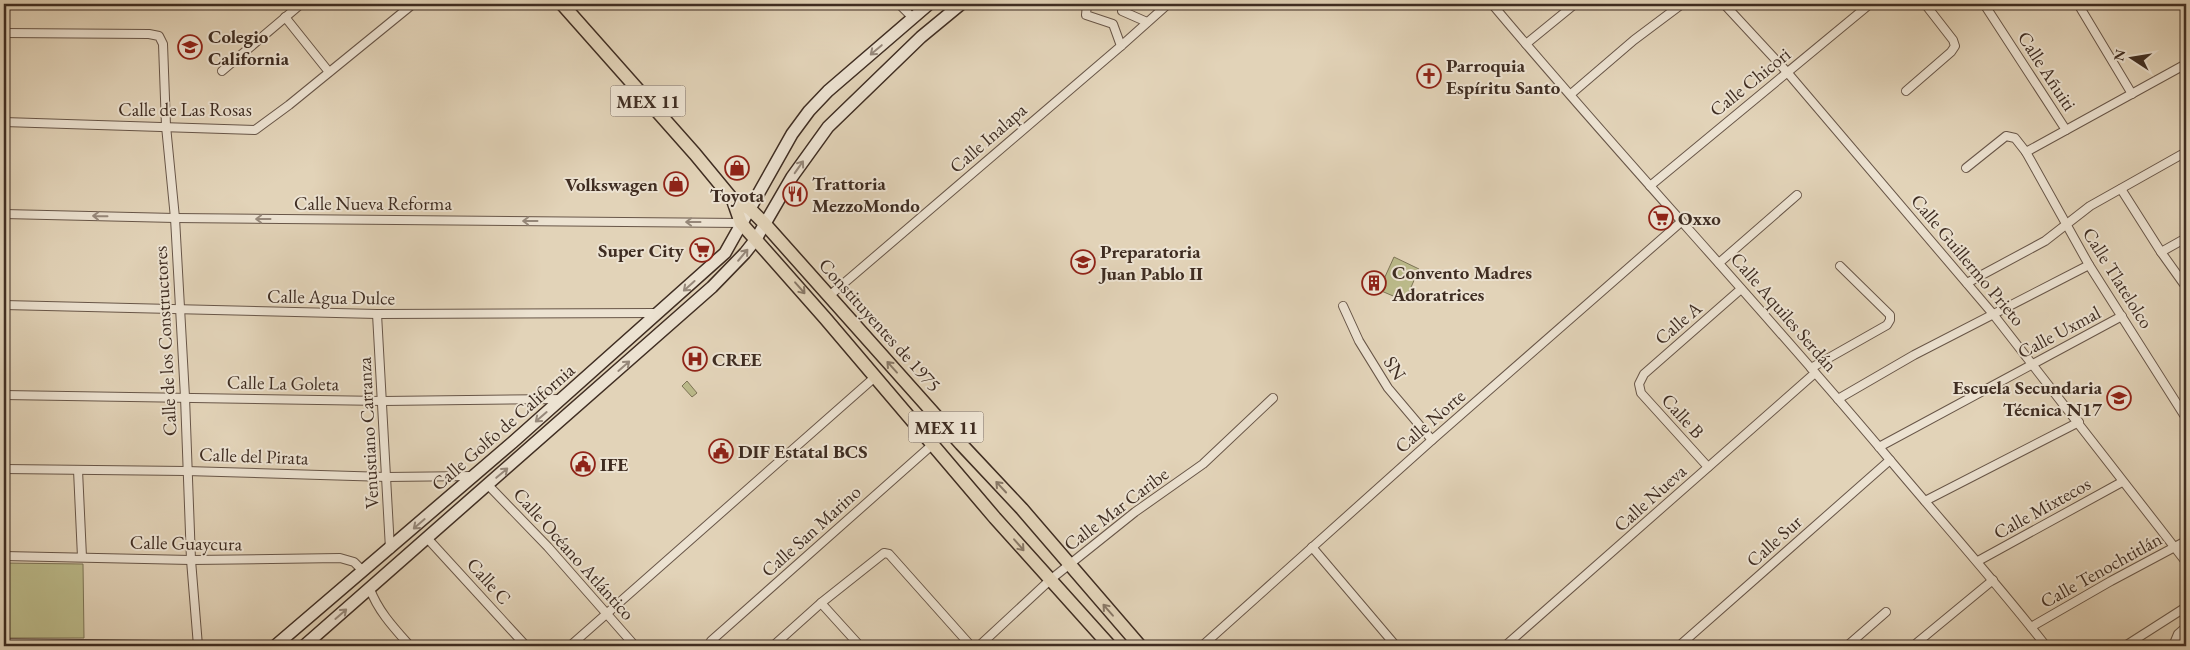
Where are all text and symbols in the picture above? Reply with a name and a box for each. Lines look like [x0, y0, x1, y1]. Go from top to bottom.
place label: Colegio California [208, 24, 290, 71]
street label: Calle Añuiti [2012, 27, 2082, 116]
north arrow [2108, 32, 2158, 82]
school or university icon: Colegio California [177, 34, 203, 60]
street label: Calle Chicori [1704, 42, 1796, 122]
one-way arrow [870, 44, 883, 56]
text: N [2109, 47, 2129, 63]
place label: Parroquia Espíritu Santo [1446, 53, 1561, 100]
church icon: Parroquia Espíritu Santo [1416, 63, 1442, 89]
road number: MEX 11 [610, 85, 686, 116]
street label: Calle de Las Rosas [118, 97, 252, 122]
street label: Calle Inalapa [944, 97, 1032, 178]
shop icon: Toyota [724, 155, 750, 181]
one-way arrow [794, 160, 804, 174]
shop icon: Volkswagen [663, 171, 689, 197]
place label: Trattoria MezzoMondo [812, 171, 920, 218]
place label: Volkswagen [565, 172, 658, 197]
restaurant icon: Trattoria MezzoMondo [782, 181, 808, 207]
place label: Toyota [710, 183, 765, 208]
street label: Calle Guillermo Prieto [1905, 189, 2031, 331]
street label: Calle Nueva Reforma [294, 191, 452, 216]
supermarket icon: Oxxo [1648, 205, 1674, 231]
place label: Oxxo [1678, 206, 1721, 231]
one-way arrow [92, 211, 108, 221]
one-way arrow [255, 214, 271, 224]
one-way arrow [522, 216, 538, 226]
one-way arrow [685, 217, 701, 227]
street label: Calle Tlatelolco [2077, 223, 2159, 333]
supermarket icon: Super City [689, 237, 715, 263]
place label: Super City [598, 238, 685, 263]
place label: Preparatoria Juan Pablo II [1098, 239, 1203, 286]
street label: Calle de los Constructores [148, 245, 182, 437]
street label: Calle Aquiles Serdán [1725, 247, 1843, 377]
one-way arrow [738, 248, 749, 261]
school or university icon: Preparatoria Juan Pablo II [1070, 249, 1096, 275]
street label: Constituyentes de 1975 [813, 253, 947, 397]
place label: Convento Madres Adoratrices [1391, 260, 1532, 307]
building icon: Convento Madres Adoratrices [1361, 270, 1387, 296]
one-way arrow [682, 280, 695, 292]
one-way arrow [794, 282, 805, 295]
street label: Calle Agua Dulce [267, 283, 395, 311]
street label: Calle A [1649, 295, 1707, 350]
street label: Calle Uxmal [2013, 300, 2105, 364]
hospital icon: CREE [682, 346, 708, 372]
place label: CREE [712, 347, 762, 372]
street label: SN [1378, 351, 1412, 385]
street label: Venustiano Carranza [352, 356, 384, 510]
street label: Calle Golfo de California [426, 357, 580, 496]
one-way arrow [618, 360, 631, 371]
one-way arrow [886, 360, 898, 373]
street label: Calle La Goleta [227, 370, 340, 396]
place label: Escuela Secundaria Técnica N17 [1953, 375, 2103, 422]
street label: Calle Norte [1390, 383, 1470, 459]
school or university icon: Escuela Secundaria Técnica N17 [2106, 385, 2132, 411]
street label: Calle B [1656, 388, 1710, 444]
one-way arrow [535, 412, 548, 423]
road number: MEX 11 [908, 412, 984, 442]
public building icon: DIF Estatal BCS [708, 438, 734, 464]
place label: DIF Estatal BCS [738, 439, 868, 464]
street label: Calle del Pirata [199, 442, 310, 470]
public building icon: IFE [570, 451, 596, 477]
place label: IFE [600, 452, 628, 477]
street label: Calle Nueva [1608, 458, 1692, 537]
street label: Calle Mar Caribe [1059, 461, 1173, 557]
one-way arrow [496, 467, 509, 478]
street label: Calle Mixtecos [1989, 471, 2095, 545]
street label: Calle San Marino [756, 479, 866, 583]
one-way arrow [996, 481, 1008, 494]
street label: Calle Océano Atlántico [508, 482, 640, 626]
street label: Calle Sur [1741, 509, 1808, 573]
one-way arrow [412, 518, 425, 530]
street label: Calle Tenochtitlán [2036, 526, 2166, 614]
street label: Calle Guaycura [130, 530, 243, 556]
one-way arrow [1013, 538, 1024, 551]
street label: Calle C [461, 552, 517, 610]
one-way arrow [1102, 603, 1114, 616]
one-way arrow [334, 609, 347, 620]

